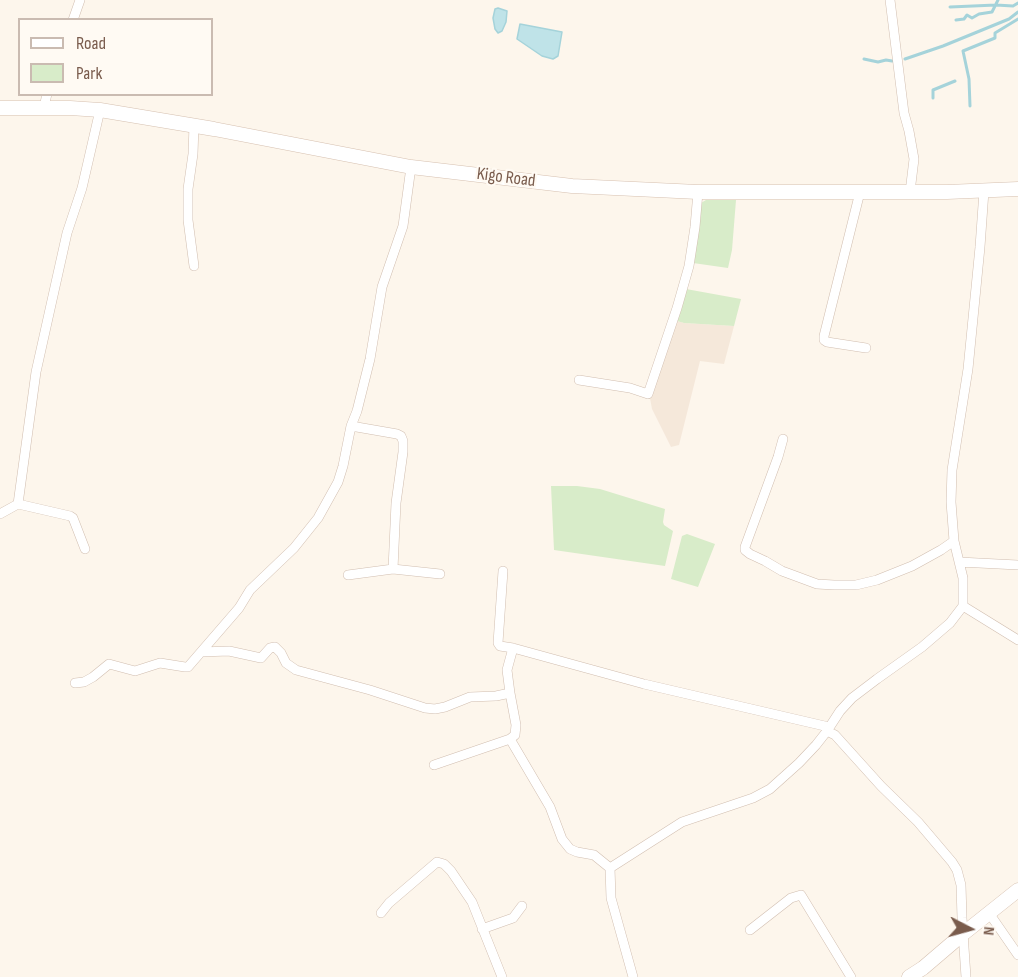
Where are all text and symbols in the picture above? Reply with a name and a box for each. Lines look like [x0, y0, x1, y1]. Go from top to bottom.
legend [18, 18, 213, 96]
text: Road [76, 33, 106, 54]
text: Park [76, 63, 102, 84]
street label: Kigo Road [475, 164, 537, 192]
north arrow [940, 899, 1000, 959]
text: N [979, 926, 998, 936]

